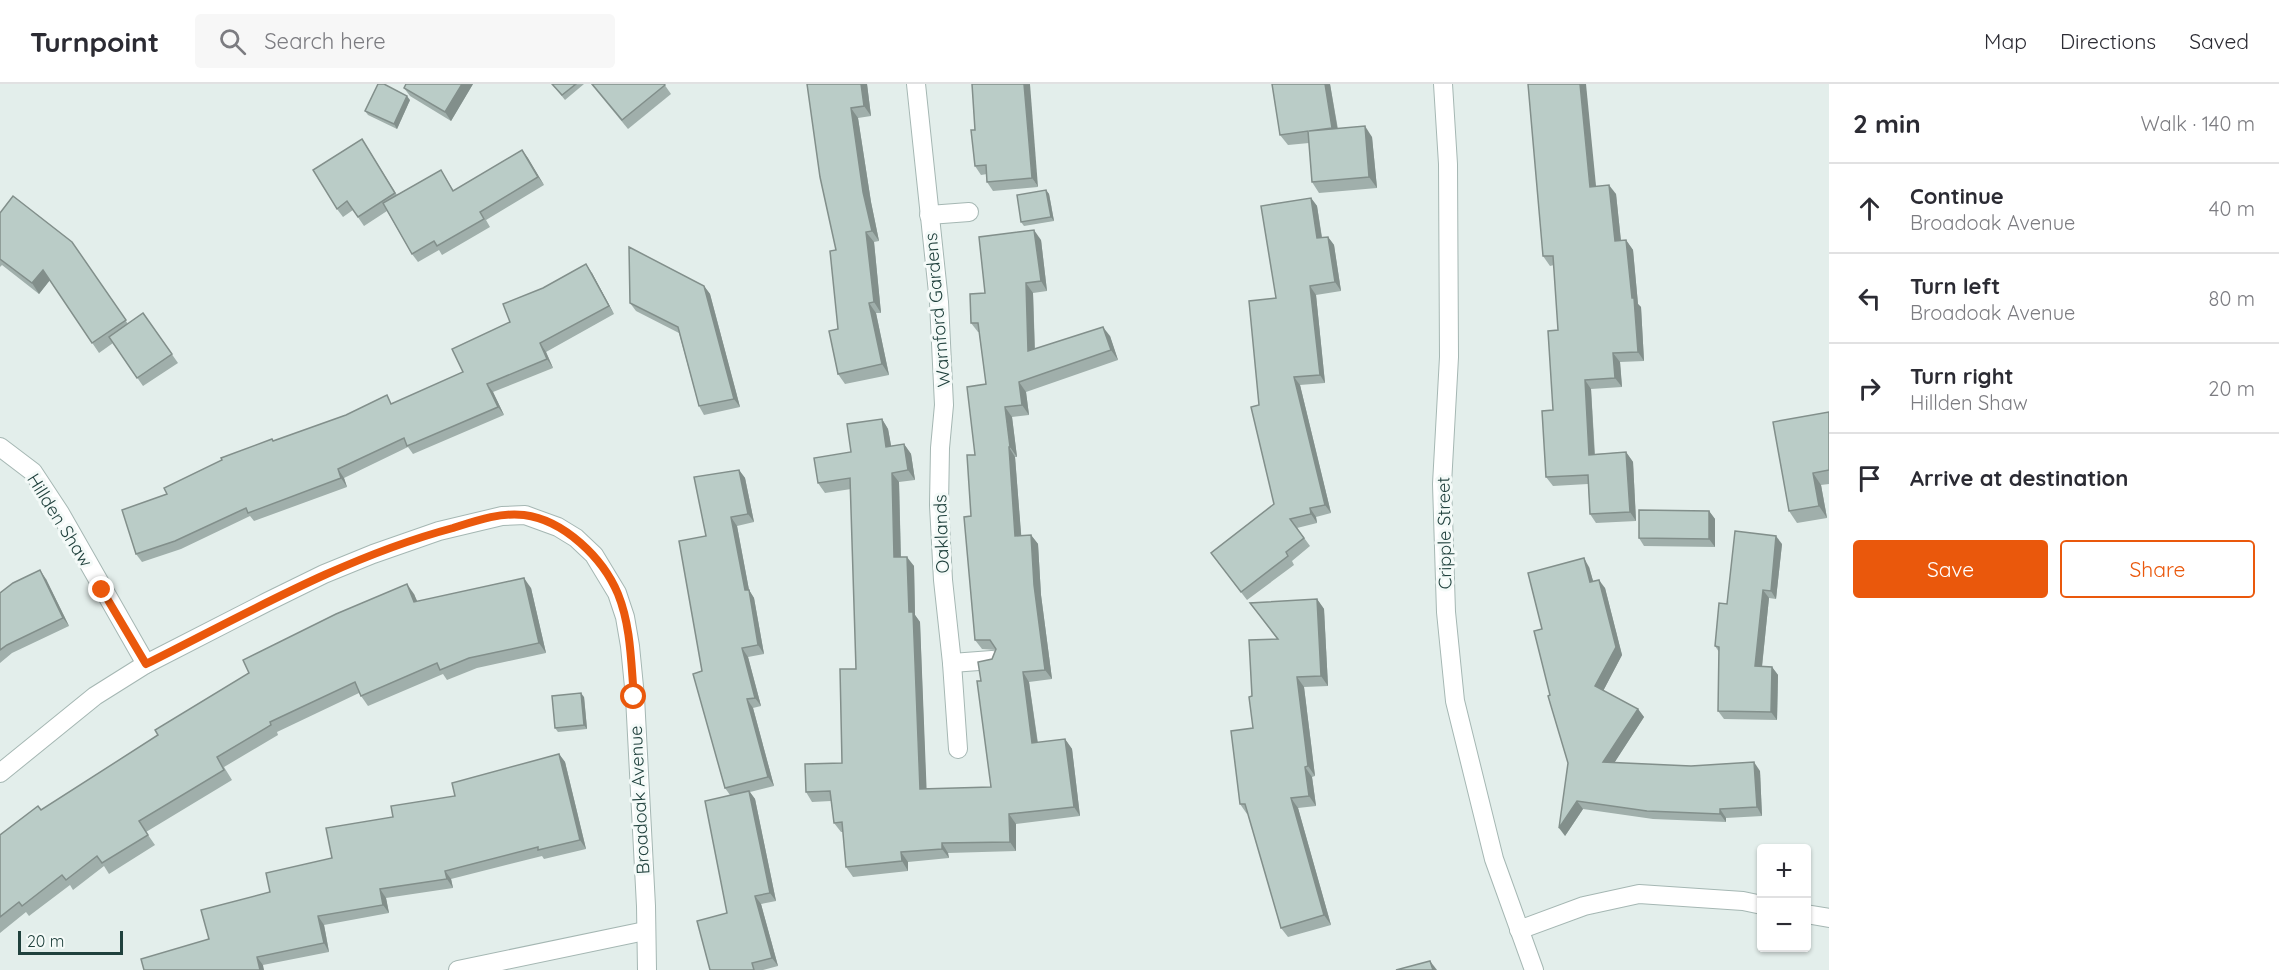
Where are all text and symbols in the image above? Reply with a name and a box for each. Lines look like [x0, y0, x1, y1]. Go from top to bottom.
search box [195, 14, 615, 68]
text: Turnpoint [30, 24, 159, 59]
icon: search [216, 25, 249, 58]
text: Search here [264, 27, 386, 55]
text: Map [1984, 28, 2027, 54]
text: Directions [2060, 28, 2156, 54]
text: Saved [2189, 28, 2249, 54]
text: 2 min [1853, 107, 1921, 140]
text: Walk · 140 m [2140, 111, 2255, 136]
text: Continue [1910, 182, 2004, 210]
icon: ahead [1853, 192, 1886, 225]
text: 40 m [2209, 196, 2255, 221]
text: Broadoak Avenue [1910, 210, 2075, 235]
street label: Warnford Gardens [919, 232, 955, 388]
text: Turn left [1910, 272, 2000, 300]
icon: left [1853, 282, 1886, 315]
text: 80 m [2209, 286, 2255, 311]
text: Broadoak Avenue [1910, 300, 2075, 325]
text: Turn right [1910, 362, 2014, 390]
icon: right [1853, 372, 1886, 405]
text: 20 m [2208, 376, 2255, 401]
text: Hillden Shaw [1910, 390, 2028, 415]
icon: arrive [1853, 462, 1886, 495]
text: Arrive at destination [1910, 464, 2128, 492]
street label: Hillden Shaw [22, 469, 98, 571]
street label: Cripple Street [1432, 477, 1456, 589]
street label: Oaklands [928, 494, 954, 574]
button: Save [1853, 540, 2048, 598]
button: Share [2060, 540, 2255, 598]
route end [88, 576, 114, 602]
route start [620, 683, 646, 709]
street label: Broadoak Avenue [624, 725, 654, 875]
map controls [1757, 844, 1811, 952]
button: + [1757, 844, 1811, 898]
button: − [1757, 898, 1811, 952]
scale bar [18, 928, 123, 956]
text: 20 m [27, 931, 64, 951]

